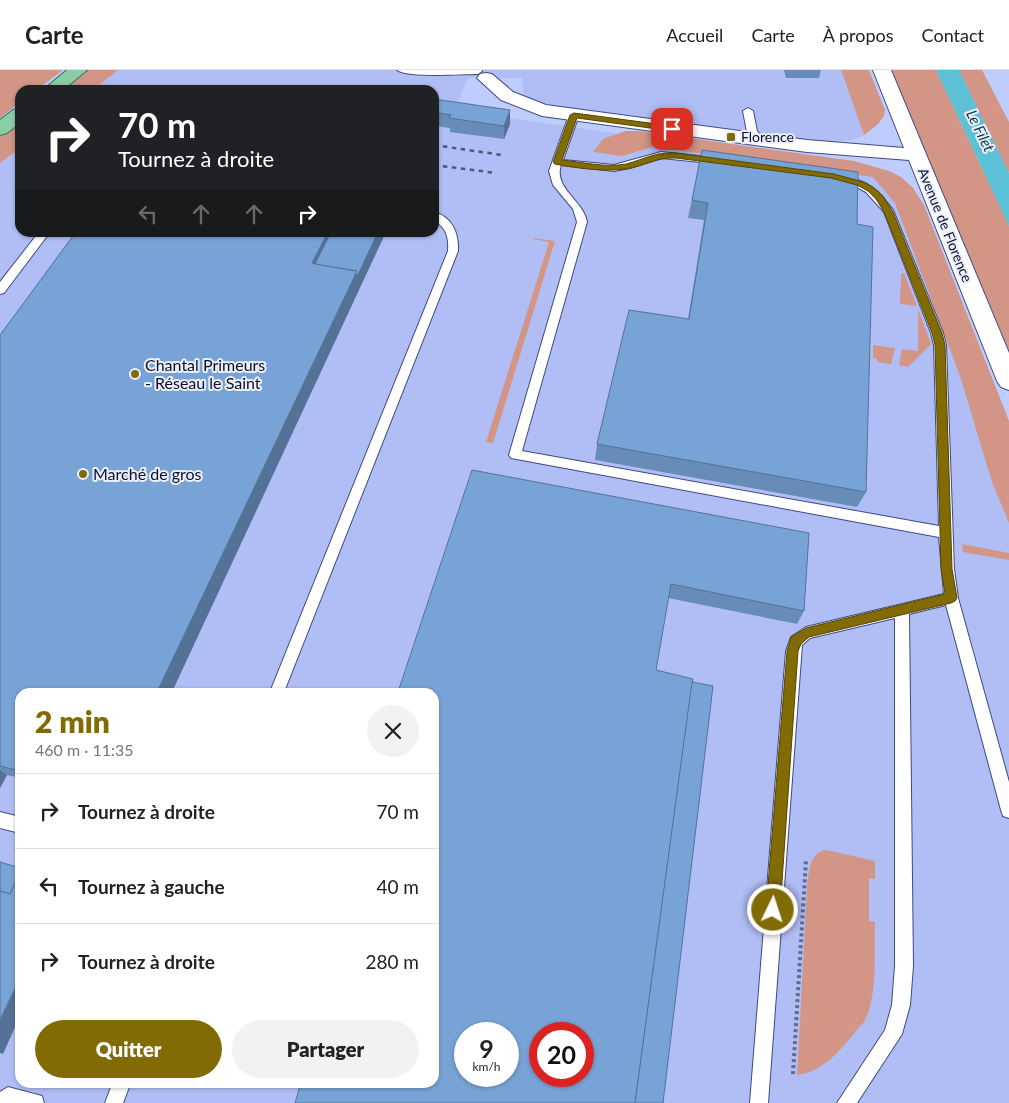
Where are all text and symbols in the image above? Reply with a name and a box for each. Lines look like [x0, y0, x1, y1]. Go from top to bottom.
text: Carte [25, 20, 84, 49]
text: Accueil [666, 24, 723, 46]
text: Carte [751, 24, 795, 46]
text: À propos [823, 24, 894, 46]
text: Contact [922, 24, 984, 46]
text: 70 m [118, 103, 196, 145]
icon: right [35, 105, 100, 170]
water label: Le Filet [963, 107, 999, 155]
pin [651, 108, 693, 150]
icon: arrive [658, 115, 686, 143]
place label: Florence [741, 128, 794, 145]
marker: Florence [725, 131, 737, 143]
text: Tournez à droite [118, 145, 274, 172]
street label: Avenue de Florence [915, 165, 976, 284]
icon: left [134, 200, 162, 228]
icon: ahead [187, 200, 215, 228]
icon: ahead [240, 200, 268, 228]
icon: right [293, 200, 321, 228]
place label: Chantal Primeurs - Réseau le Saint [145, 355, 265, 392]
marker: Chantal Primeurs - Réseau le Saint [129, 368, 141, 380]
place label: Marché de gros [93, 464, 202, 483]
marker: Marché de gros [77, 468, 89, 480]
text: 2 min [35, 703, 110, 739]
button: close [367, 705, 419, 757]
text: 460 m · 11:35 [35, 740, 134, 759]
icon: right [35, 797, 63, 825]
text: Tournez à droite [78, 800, 215, 823]
text: 70 m [376, 800, 419, 823]
icon: left [35, 872, 63, 900]
text: Tournez à gauche [78, 875, 225, 898]
text: 40 m [376, 875, 419, 898]
position arrow [746, 883, 798, 935]
icon: right [35, 947, 63, 975]
text: Tournez à droite [78, 950, 215, 973]
text: 280 m [365, 950, 419, 973]
button: Quitter [35, 1020, 222, 1078]
button: Partager [232, 1020, 419, 1078]
speed limit sign: 20 [529, 1022, 594, 1087]
text: 9 [479, 1033, 494, 1063]
text: km/h [472, 1059, 501, 1074]

